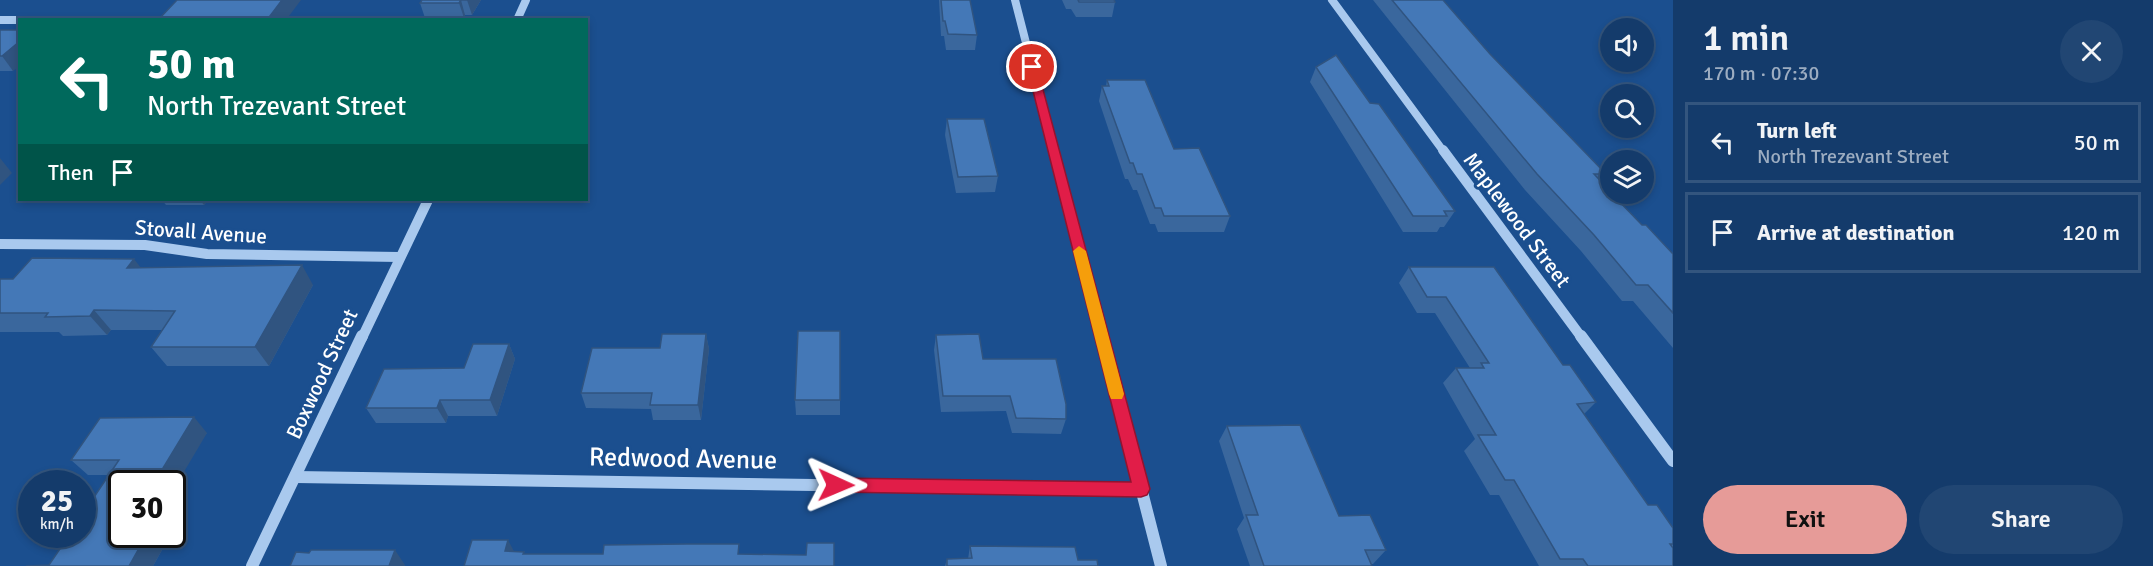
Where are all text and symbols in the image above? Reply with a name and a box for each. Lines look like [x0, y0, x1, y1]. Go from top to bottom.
text: 1 min [1703, 16, 1789, 61]
map controls [1600, 18, 1654, 204]
button: sound [1600, 18, 1654, 72]
button: close [2060, 20, 2123, 83]
text: 50 m [147, 39, 236, 90]
pin [1006, 41, 1057, 92]
icon: left [48, 42, 126, 120]
icon: arrive [1015, 50, 1048, 83]
text: 170 m · 07:30 [1703, 61, 1819, 86]
button: search [1600, 84, 1654, 138]
text: North Trezevant Street [147, 90, 406, 123]
text: Turn left [1757, 117, 1837, 144]
icon: left [1706, 126, 1739, 159]
text: 50 m [2074, 129, 2120, 156]
text: North Trezevant Street [1757, 144, 1949, 169]
street label: Maplewood Street [1458, 147, 1576, 293]
button: layers [1600, 150, 1654, 204]
icon: arrive [106, 156, 139, 189]
text: Then [48, 159, 94, 186]
street label: Stovall Avenue [134, 214, 268, 250]
icon: arrive [1706, 216, 1739, 249]
text: Arrive at destination [1757, 219, 1954, 246]
text: 120 m [2062, 219, 2120, 246]
street label: Boxwood Street [281, 305, 363, 443]
street label: Redwood Avenue [589, 441, 777, 477]
position arrow [804, 453, 868, 517]
speed limit sign: 30 [108, 470, 186, 548]
text: 25 [41, 483, 73, 520]
button: Exit [1703, 485, 1907, 554]
button: Share [1919, 485, 2123, 554]
text: km/h [40, 515, 74, 533]

